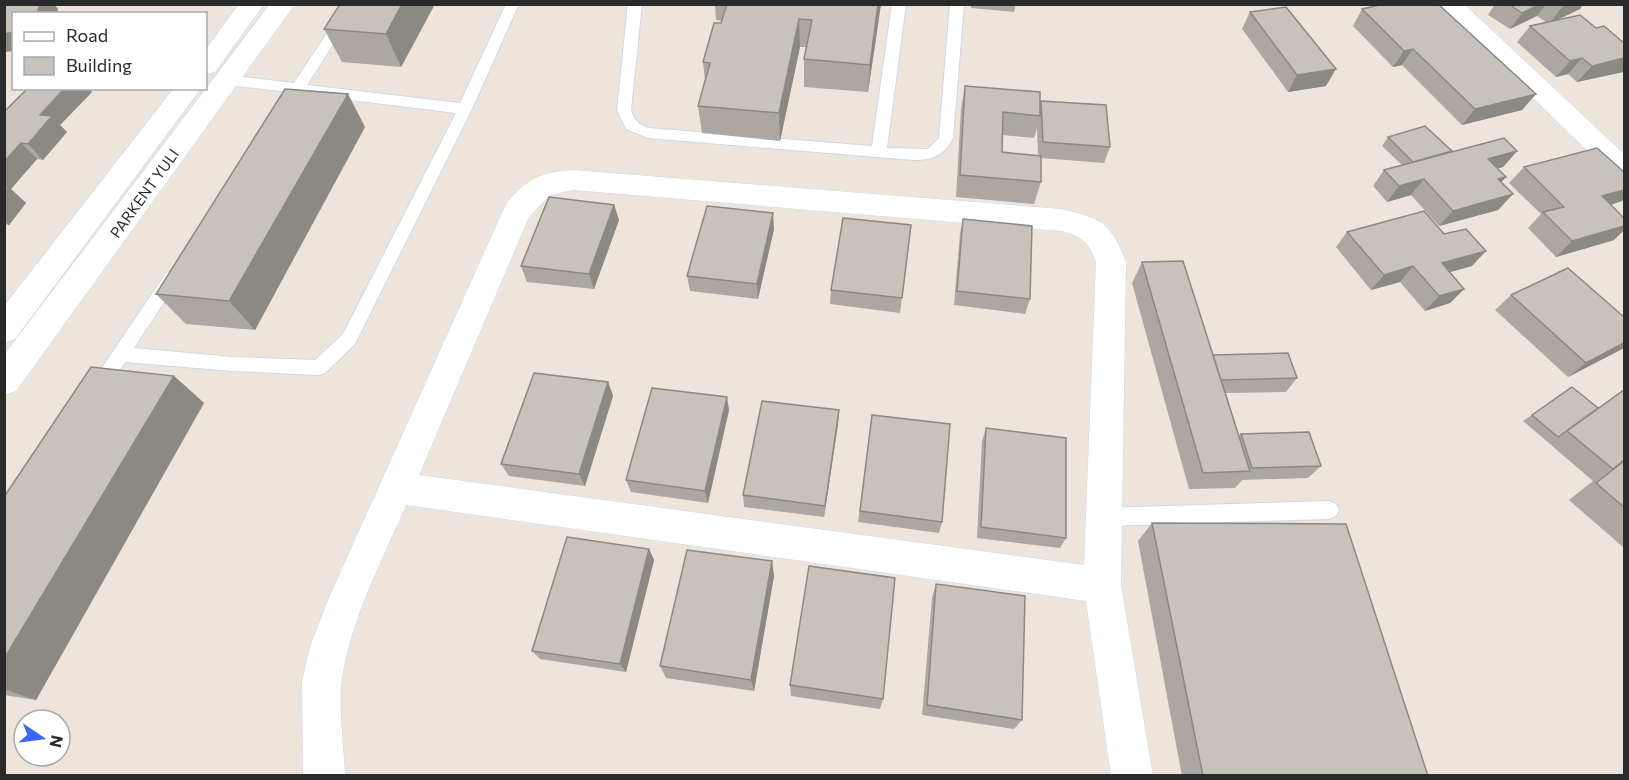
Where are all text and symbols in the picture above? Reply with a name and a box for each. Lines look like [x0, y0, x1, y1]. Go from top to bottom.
legend [12, 12, 207, 90]
text: Road [66, 24, 108, 46]
text: Building [66, 54, 132, 76]
street label: PARKENT YULI [106, 145, 182, 241]
north arrow [12, 708, 72, 768]
text: N [46, 734, 68, 749]

